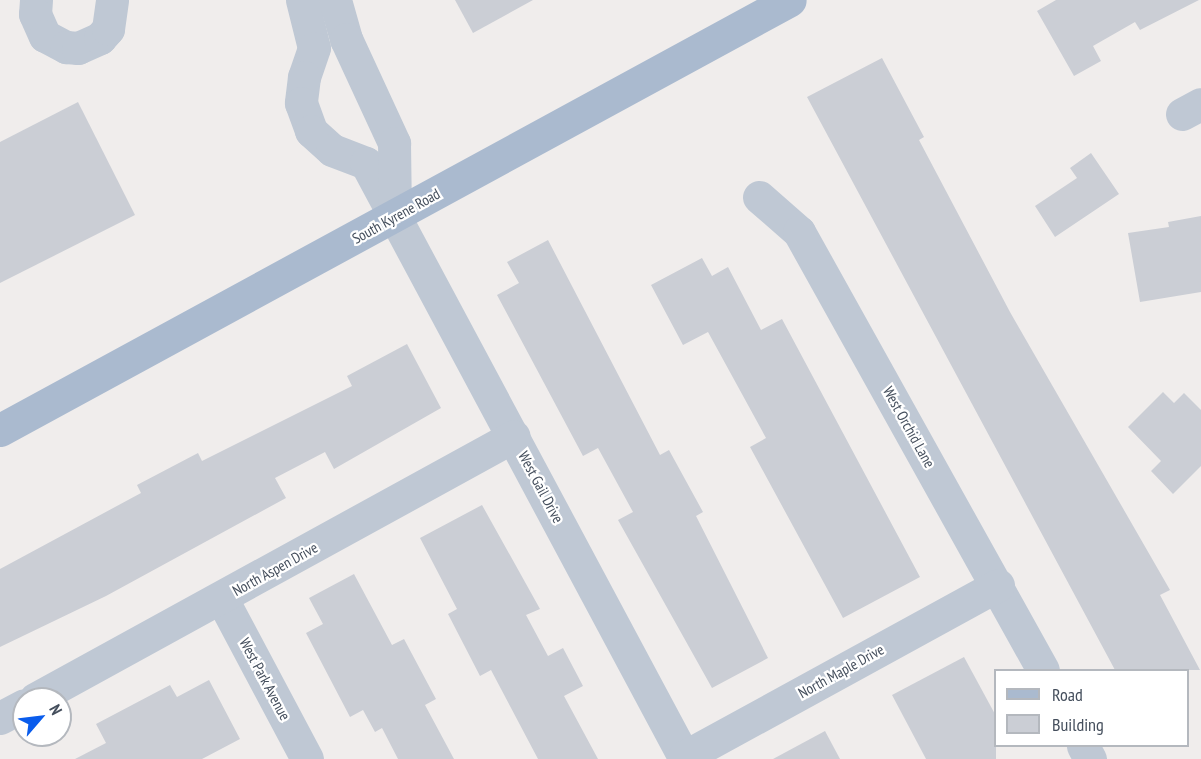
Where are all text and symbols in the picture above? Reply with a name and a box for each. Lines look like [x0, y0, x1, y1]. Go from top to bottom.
street label: South Kyrene Road [349, 184, 443, 248]
street label: West Orchid Lane [879, 383, 939, 471]
street label: West Gail Drive [515, 448, 567, 526]
street label: North Aspen Drive [229, 538, 321, 600]
street label: West Park Avenue [236, 634, 294, 724]
street label: North Maple Drive [795, 640, 887, 702]
legend [994, 669, 1189, 747]
text: Road [1052, 683, 1083, 706]
north arrow [12, 687, 72, 747]
text: N [45, 701, 67, 718]
text: Building [1052, 713, 1104, 736]

